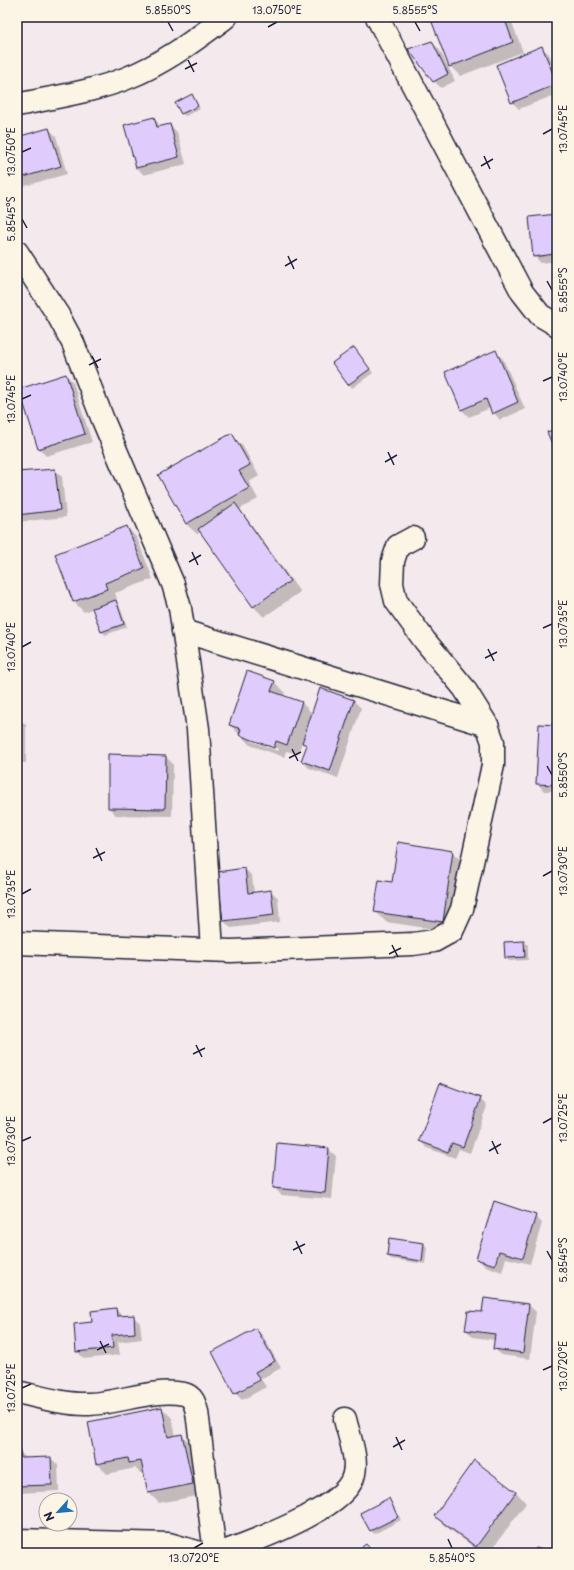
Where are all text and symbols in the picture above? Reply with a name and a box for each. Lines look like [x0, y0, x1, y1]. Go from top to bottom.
text: 5.8550°S [145, 2, 191, 17]
text: 13.0750°E [252, 2, 302, 17]
text: 5.8555°S [392, 2, 438, 17]
text: 13.0745°E [555, 105, 570, 153]
text: 13.0750°E [3, 127, 18, 177]
text: 5.8545°S [3, 196, 18, 242]
text: 5.8555°S [555, 267, 570, 313]
text: 13.0740°E [555, 352, 570, 402]
text: 13.0745°E [3, 375, 18, 423]
text: 13.0735°E [555, 600, 570, 648]
text: 13.0740°E [3, 622, 18, 672]
text: 5.8550°S [555, 752, 570, 798]
text: 13.0730°E [555, 846, 570, 896]
text: 13.0735°E [3, 870, 18, 918]
text: 13.0725°E [555, 1093, 570, 1143]
text: 13.0730°E [3, 1116, 18, 1166]
text: 5.8545°S [555, 1237, 570, 1283]
text: 13.0720°E [555, 1341, 570, 1391]
text: 13.0725°E [3, 1363, 18, 1413]
north arrow [38, 1492, 78, 1532]
text: N [39, 1509, 58, 1525]
text: 13.0720°E [169, 1550, 219, 1565]
text: 5.8540°S [429, 1550, 475, 1565]

